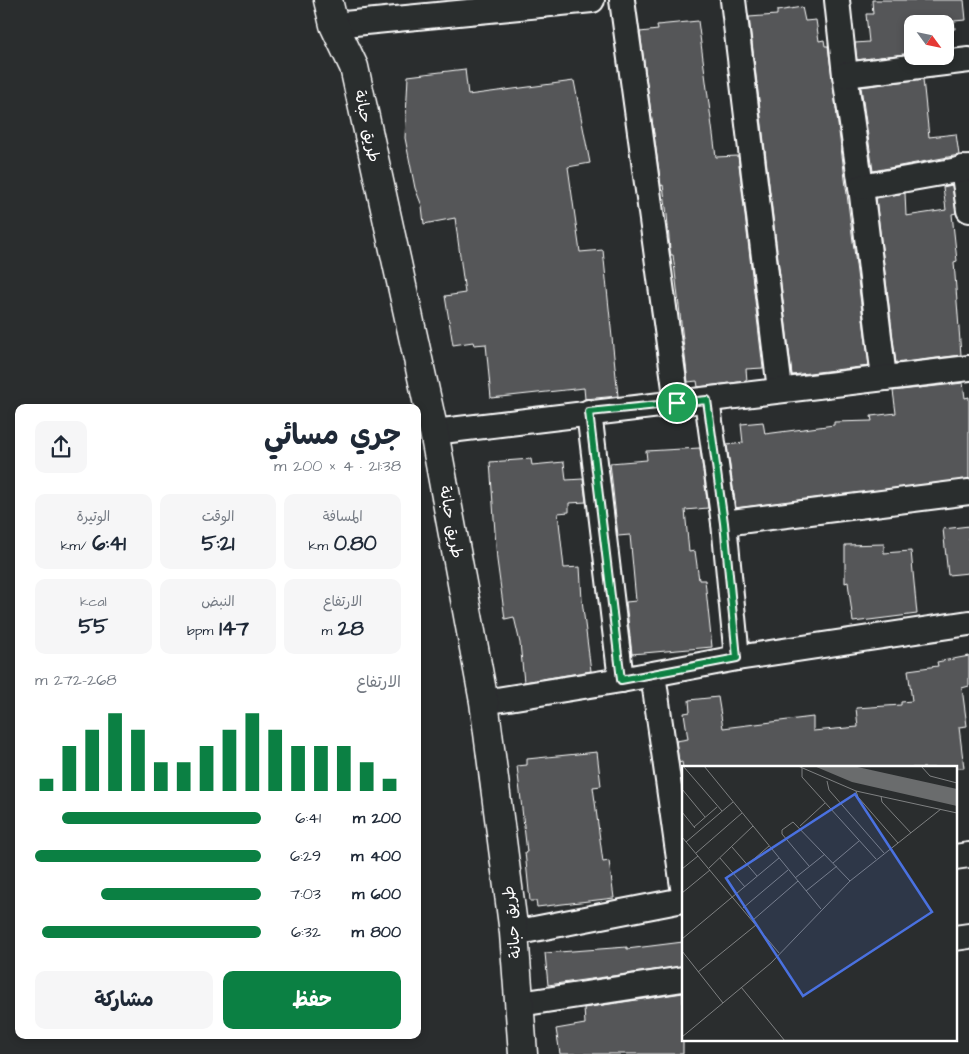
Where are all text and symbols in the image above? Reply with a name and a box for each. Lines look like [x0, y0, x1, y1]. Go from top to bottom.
north arrow [904, 15, 954, 65]
map controls [904, 15, 954, 65]
street label: طريق حبانة [349, 88, 385, 164]
pin [656, 382, 698, 424]
icon: arrive [663, 389, 691, 417]
text: جري مسائي [264, 416, 401, 455]
button: share [35, 421, 87, 473]
text: 21:38 · 4 × 200 m [274, 455, 401, 477]
street label: طريق حبانة [434, 484, 468, 560]
text: الوتيرة [76, 507, 110, 527]
text: الوقت [202, 507, 234, 527]
text: المسافة [323, 507, 363, 527]
text: 6:41 [92, 529, 126, 558]
text: 5:21 [201, 529, 235, 558]
text: 0.80 [334, 529, 377, 558]
text: /km [61, 536, 92, 556]
text: km [309, 536, 334, 556]
text: kcal [80, 592, 107, 612]
text: النبض [201, 592, 235, 612]
text: الارتفاع [323, 592, 362, 612]
text: 55 [78, 612, 108, 641]
text: 147 [219, 614, 249, 643]
text: 28 [338, 614, 364, 643]
text: bpm [187, 621, 219, 641]
text: m [322, 621, 338, 641]
text: 268–272 m [35, 669, 117, 691]
text: الارتفاع [356, 671, 401, 693]
inset map [682, 766, 956, 1042]
text: 6:41 [295, 807, 321, 829]
text: 200 m [353, 807, 401, 829]
text: 6:29 [290, 845, 321, 867]
text: 400 m [351, 845, 401, 867]
text: 7:03 [290, 883, 321, 905]
text: 600 m [352, 883, 401, 905]
street label: طريق حبانة [497, 884, 527, 960]
text: 6:32 [291, 921, 321, 943]
text: 800 m [352, 921, 401, 943]
button: مشاركة [35, 971, 213, 1029]
button: حفظ [223, 971, 401, 1029]

